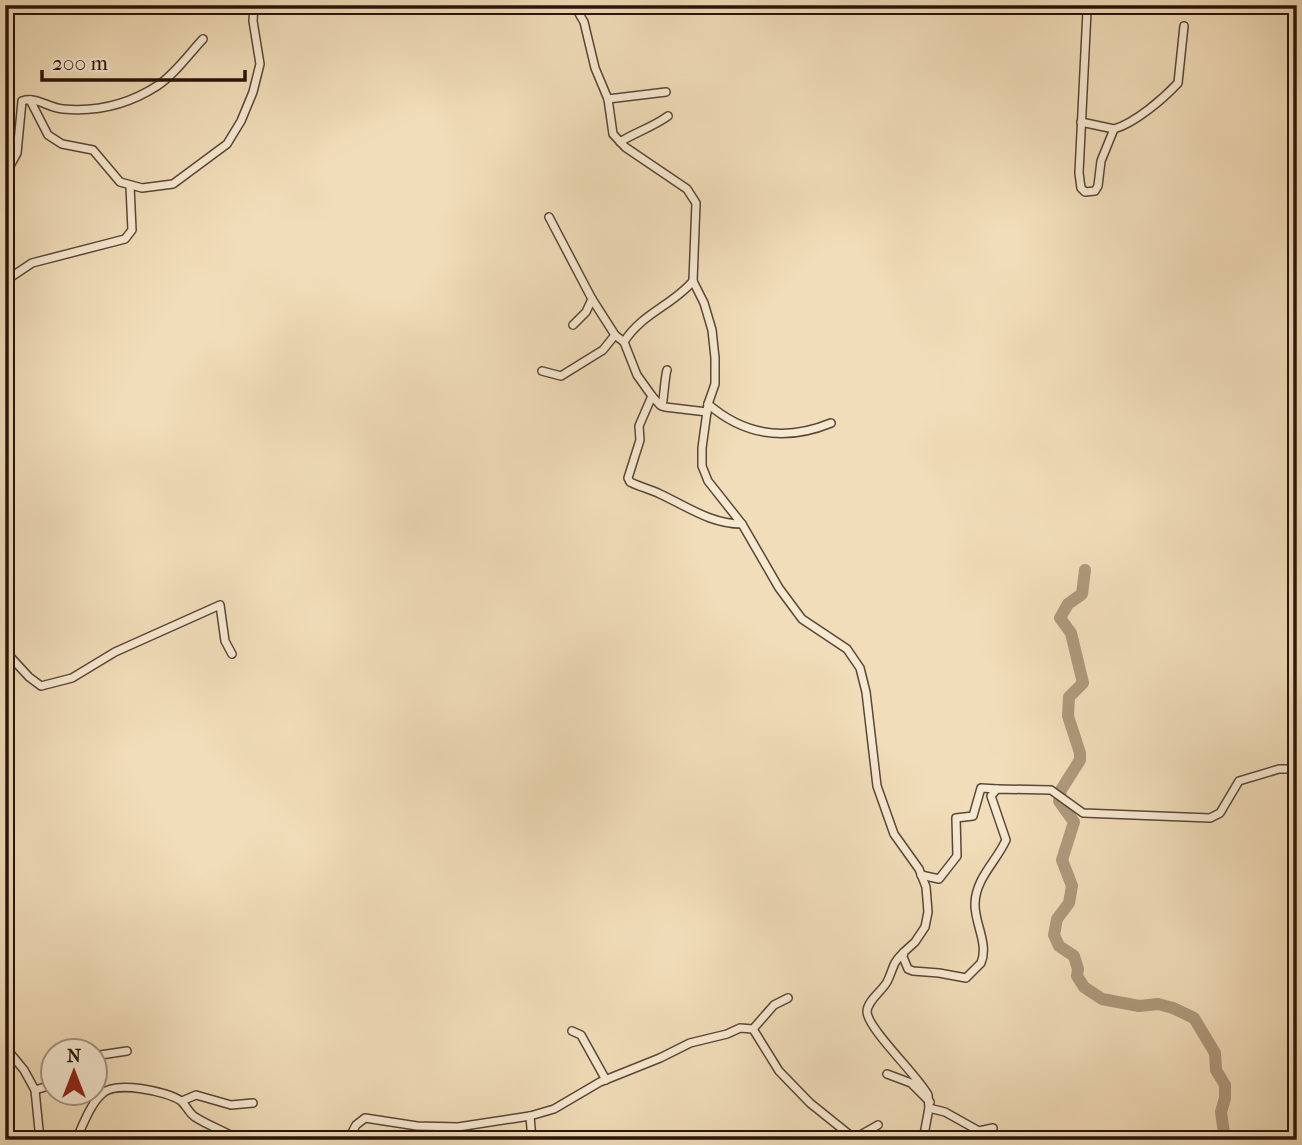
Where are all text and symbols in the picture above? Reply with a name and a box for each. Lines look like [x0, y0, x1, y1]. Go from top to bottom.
scale bar [42, 38, 245, 82]
text: 200 m [52, 51, 108, 75]
north arrow [38, 1036, 108, 1106]
text: N [67, 1045, 82, 1067]

